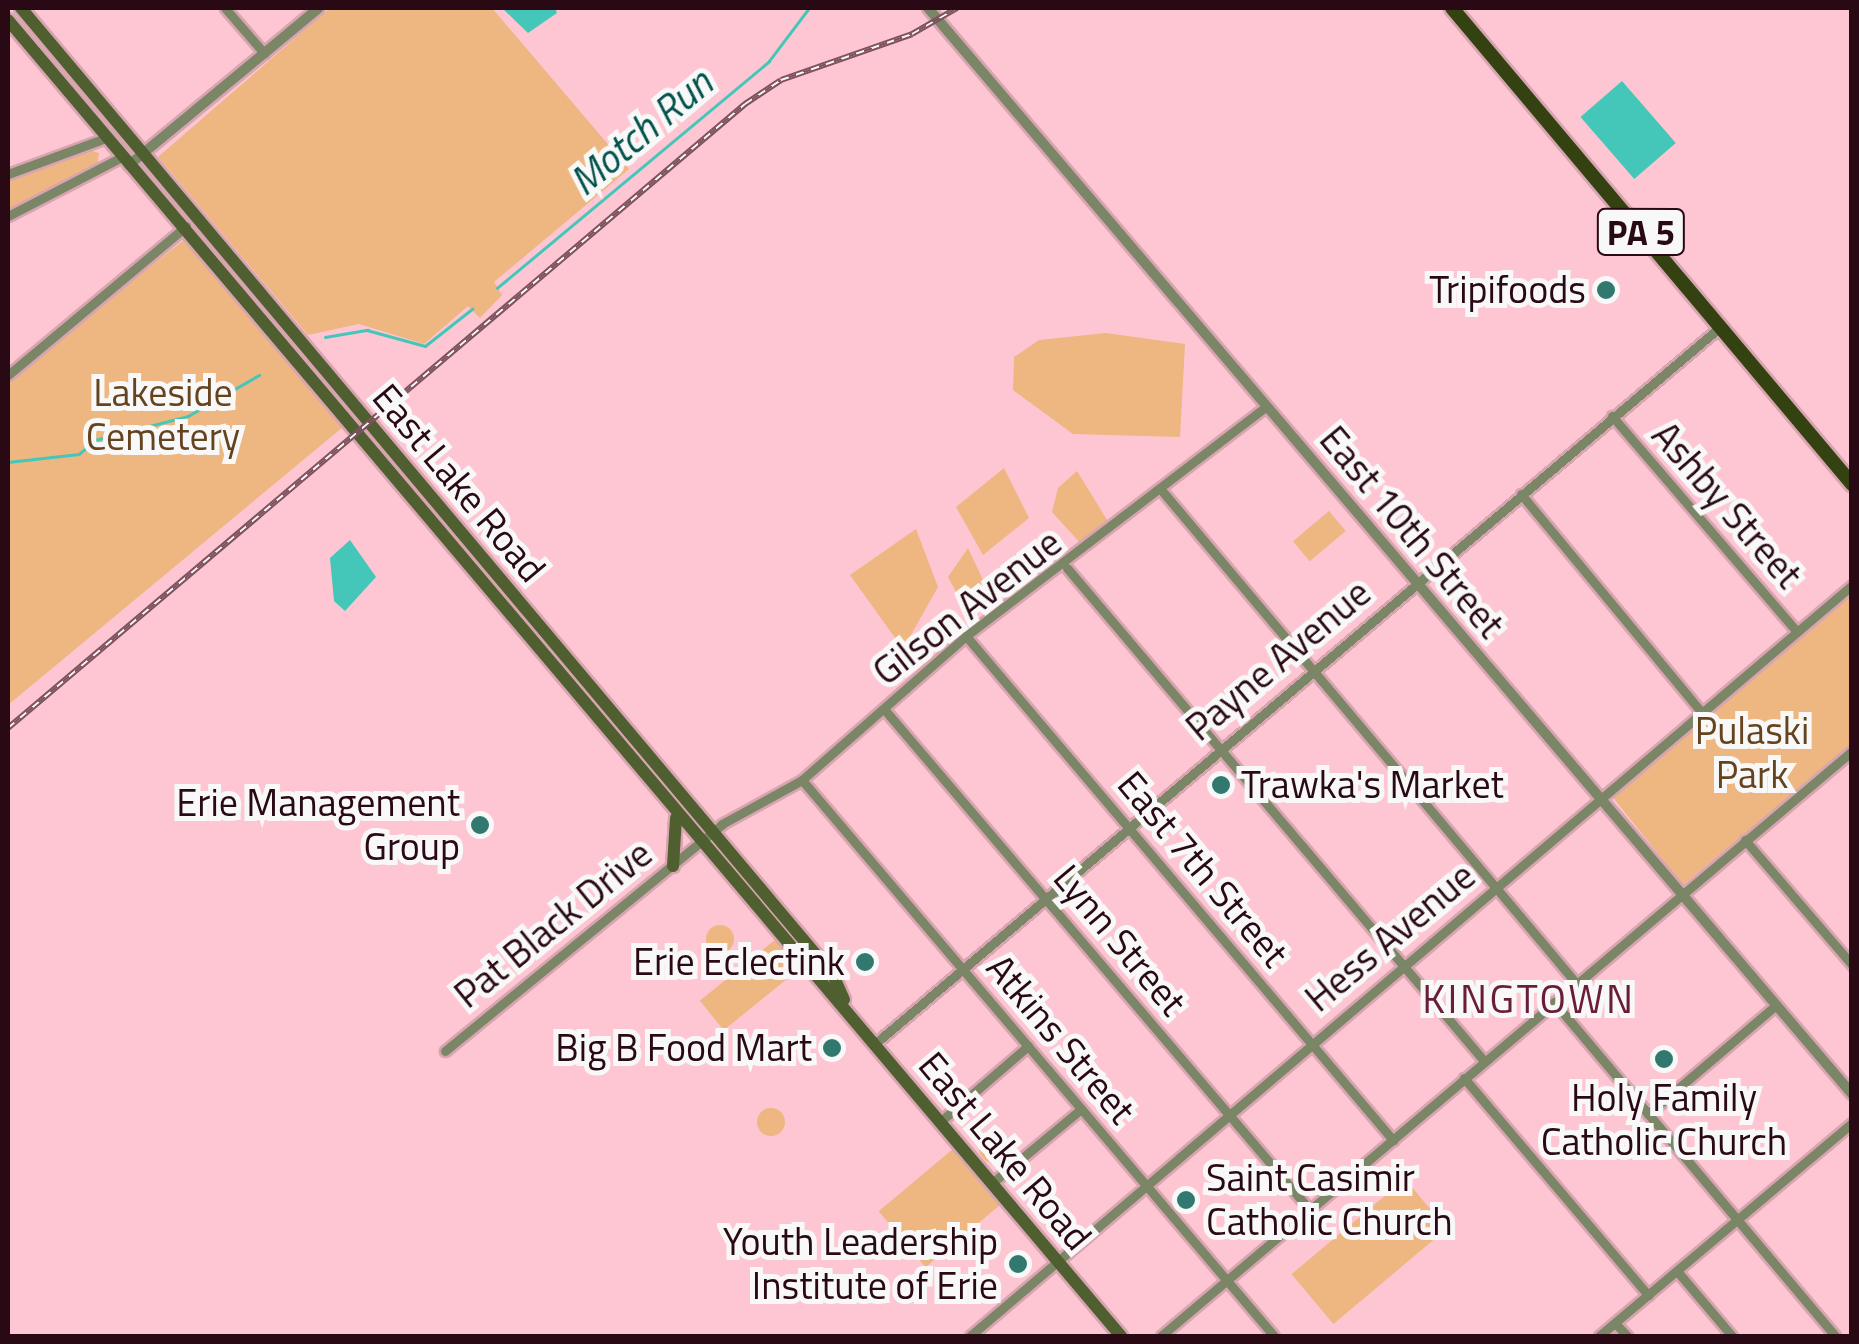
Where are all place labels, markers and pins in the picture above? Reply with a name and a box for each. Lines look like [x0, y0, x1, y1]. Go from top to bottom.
place label: Tripifoods [1429, 267, 1586, 313]
marker: Tripifoods [1595, 279, 1617, 301]
place label: Trawka's Market [1241, 762, 1504, 808]
marker: Trawka's Market [1210, 774, 1232, 796]
place label: Erie Management Group [176, 780, 460, 869]
marker: Erie Management Group [469, 814, 491, 836]
place label: Erie Eclectink [633, 939, 845, 985]
marker: Erie Eclectink [854, 951, 876, 973]
place label: Big B Food Mart [555, 1025, 812, 1071]
marker: Big B Food Mart [821, 1037, 843, 1059]
marker: Holy Family Catholic Church [1653, 1048, 1675, 1070]
place label: Holy Family Catholic Church [1541, 1075, 1787, 1164]
place label: Saint Casimir Catholic Church [1206, 1155, 1453, 1244]
marker: Saint Casimir Catholic Church [1175, 1189, 1197, 1211]
place label: Youth Leadership Institute of Erie [723, 1219, 998, 1308]
marker: Youth Leadership Institute of Erie [1007, 1253, 1029, 1275]

